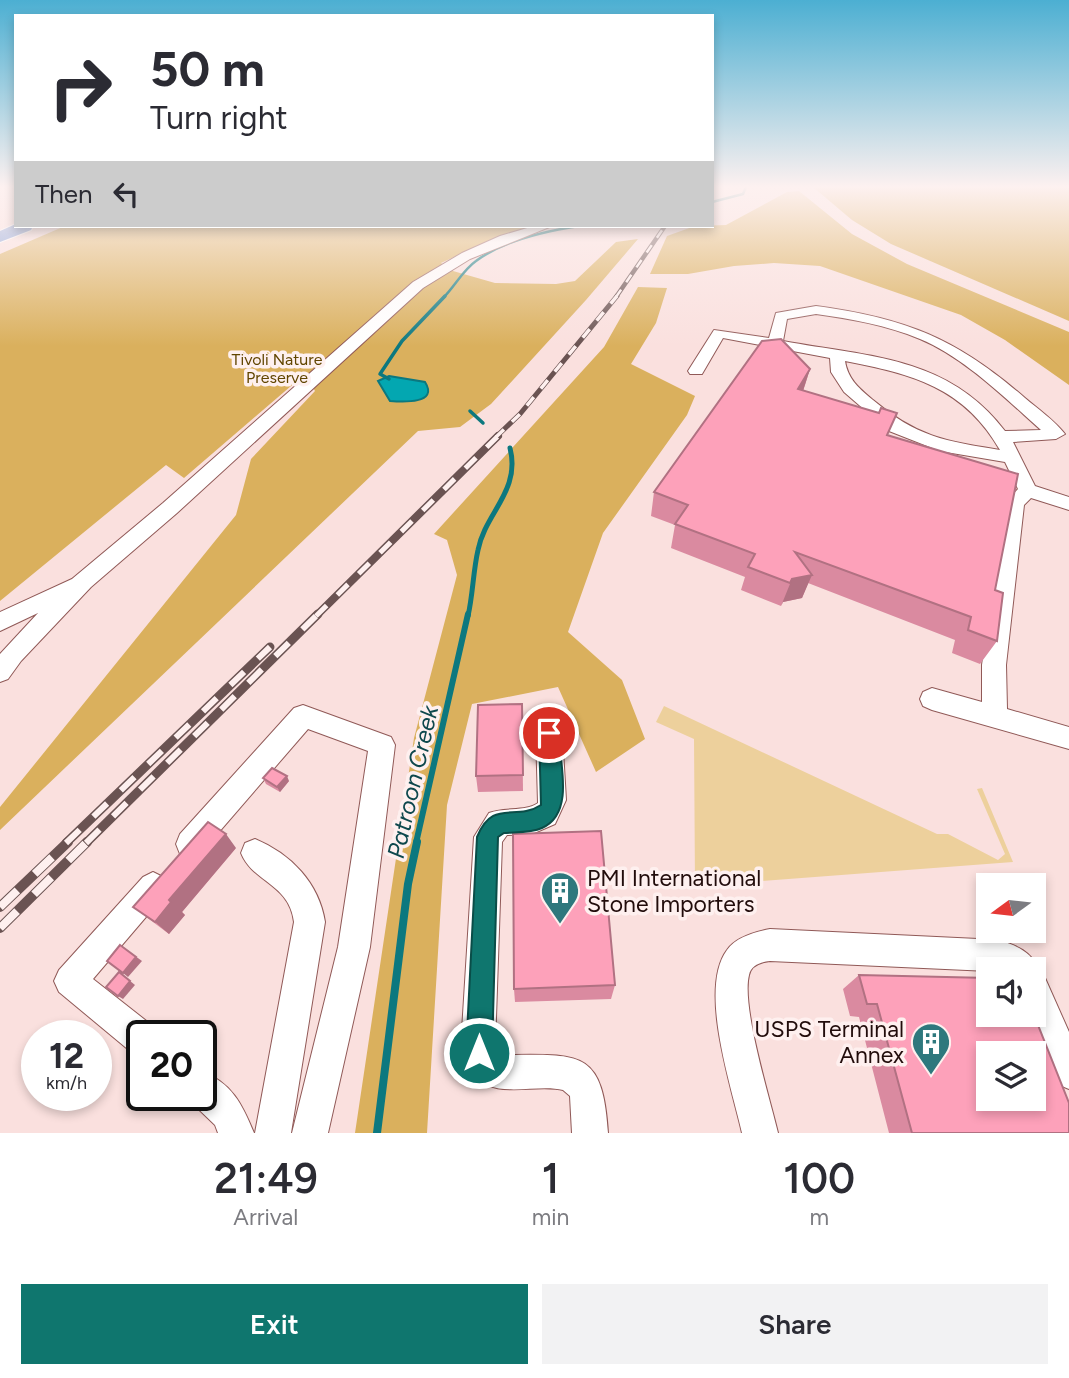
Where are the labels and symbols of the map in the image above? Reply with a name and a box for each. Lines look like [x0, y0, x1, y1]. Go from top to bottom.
park label: Tivoli Nature Preserve [232, 350, 323, 387]
water label: Patroon Creek [381, 701, 444, 861]
pin [519, 703, 579, 763]
place label: PMI International Stone Importers [587, 864, 761, 918]
building icon: PMI International Stone Importers [539, 870, 581, 925]
north arrow [976, 873, 1046, 943]
place label: USPS Terminal Annex [754, 1015, 904, 1069]
position arrow [442, 1016, 516, 1090]
speed limit sign: 20 [126, 1020, 217, 1111]
building icon: USPS Terminal Annex [910, 1021, 952, 1076]

